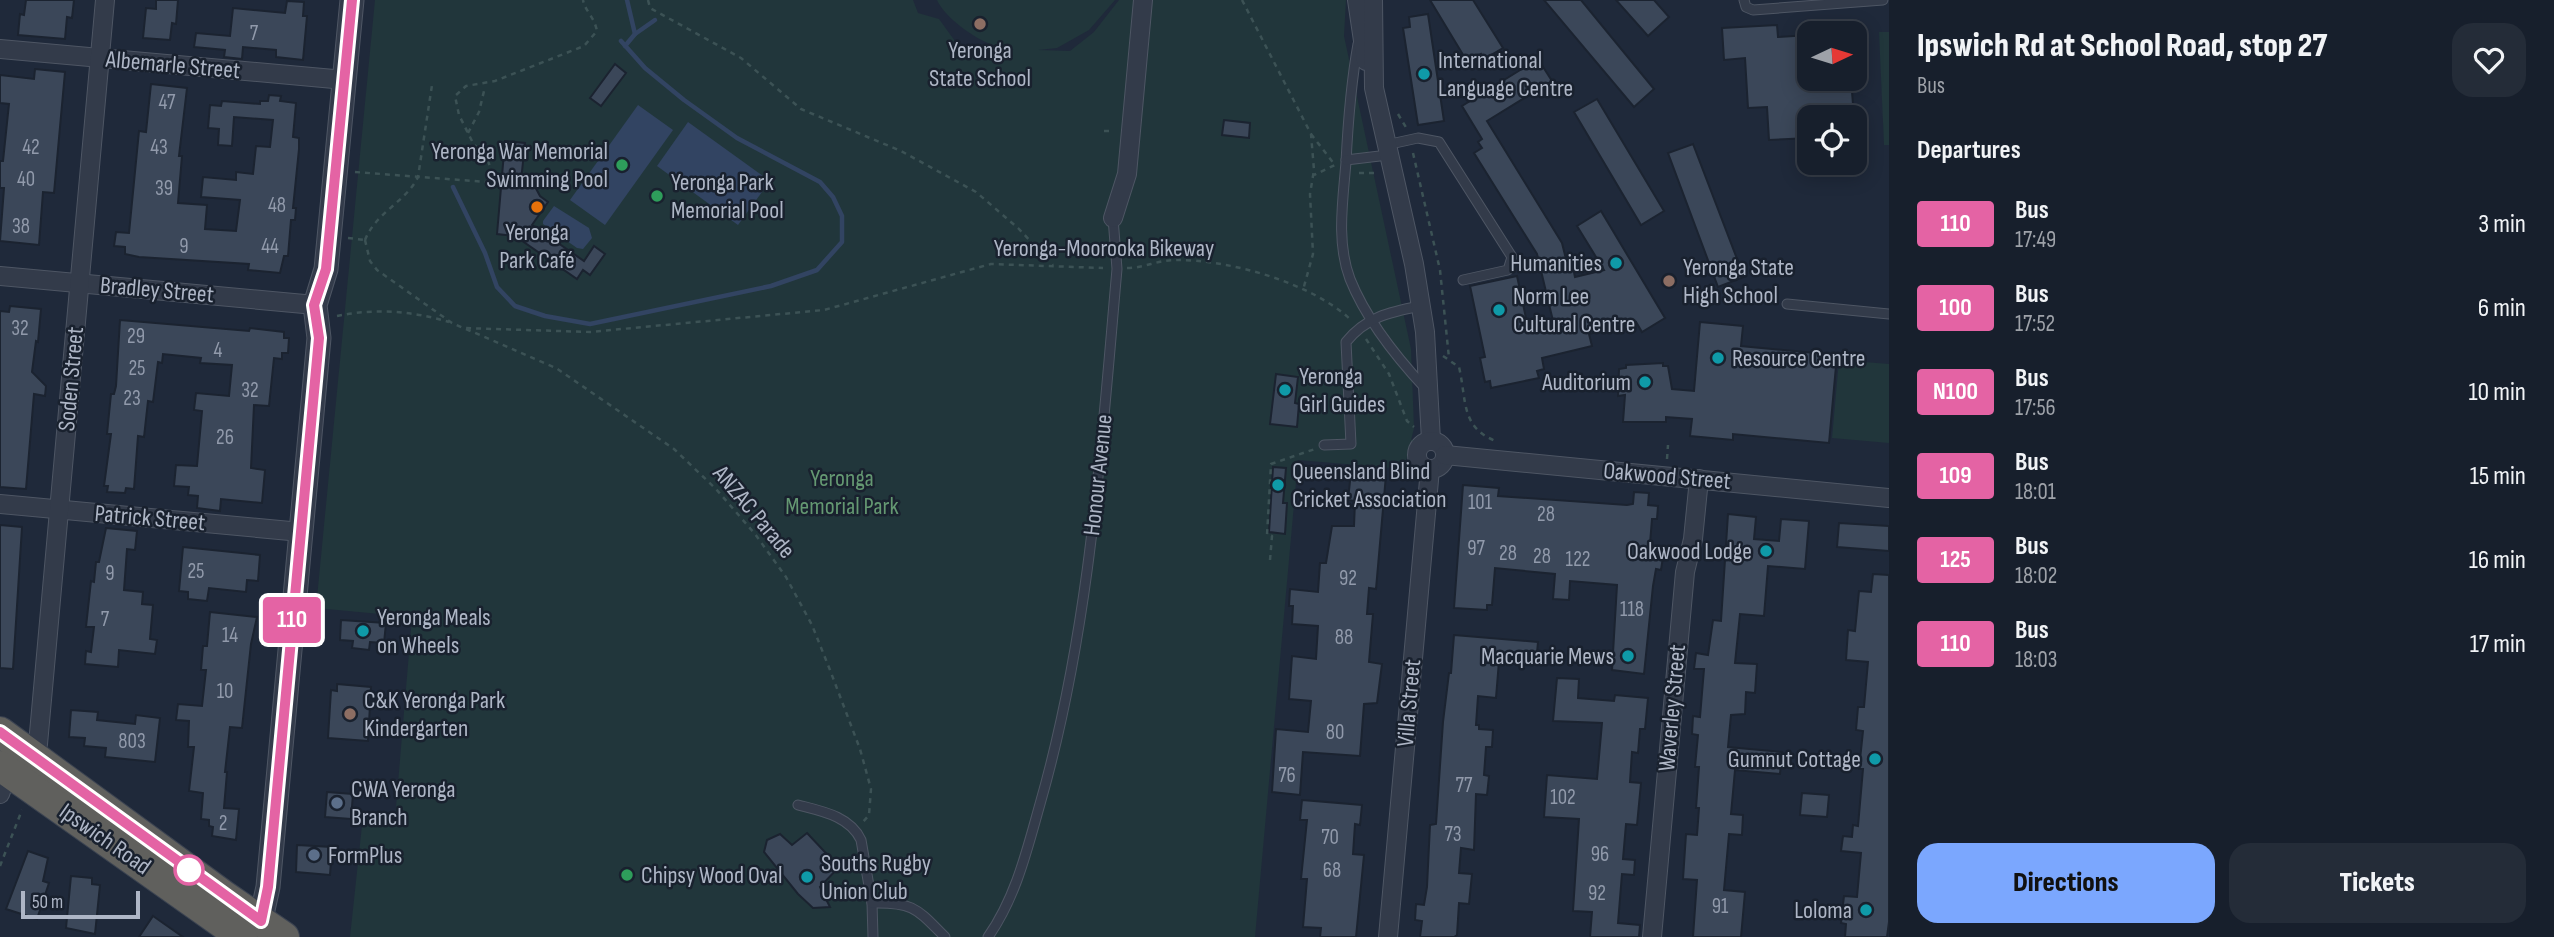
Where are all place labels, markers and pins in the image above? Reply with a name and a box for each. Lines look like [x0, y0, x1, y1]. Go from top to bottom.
marker: Yeronga State School [972, 16, 988, 32]
place label: Yeronga State School [929, 36, 1031, 93]
place label: International Language Centre [1438, 46, 1573, 103]
marker: International Language Centre [1416, 66, 1432, 82]
place label: Yeronga War Memorial Swimming Pool [431, 137, 608, 194]
marker: Yeronga War Memorial Swimming Pool [614, 157, 630, 173]
place label: Yeronga Park Memorial Pool [671, 168, 784, 225]
marker: Yeronga Park Memorial Pool [649, 188, 665, 204]
marker: Yeronga Park Café [529, 199, 545, 215]
place label: Yeronga Park Café [499, 218, 575, 275]
place label: Humanities [1510, 249, 1602, 278]
place label: Yeronga State High School [1683, 253, 1794, 310]
marker: Humanities [1608, 255, 1624, 271]
marker: Yeronga State High School [1661, 273, 1677, 289]
place label: Norm Lee Cultural Centre [1513, 282, 1635, 339]
marker: Norm Lee Cultural Centre [1491, 302, 1507, 318]
place label: Resource Centre [1732, 344, 1866, 373]
marker: Resource Centre [1710, 350, 1726, 366]
place label: Yeronga Girl Guides [1299, 362, 1385, 419]
place label: Auditorium [1541, 368, 1631, 397]
marker: Auditorium [1637, 374, 1653, 390]
marker: Yeronga Girl Guides [1277, 382, 1293, 398]
place label: Queensland Blind Cricket Association [1292, 457, 1447, 514]
marker: Queensland Blind Cricket Association [1270, 477, 1286, 493]
place label: Oakwood Lodge [1627, 537, 1752, 566]
marker: Oakwood Lodge [1758, 543, 1774, 559]
place label: Yeronga Meals on Wheels [377, 603, 491, 660]
marker: Yeronga Meals on Wheels [355, 623, 371, 639]
place label: Macquarie Mews [1481, 642, 1614, 671]
marker: Macquarie Mews [1620, 648, 1636, 664]
place label: C&K Yeronga Park Kindergarten [364, 686, 505, 743]
marker: C&K Yeronga Park Kindergarten [342, 706, 358, 722]
place label: Gumnut Cottage [1728, 745, 1861, 774]
marker: Gumnut Cottage [1867, 751, 1883, 767]
place label: CWA Yeronga Branch [351, 775, 456, 832]
marker: CWA Yeronga Branch [329, 795, 345, 811]
place label: FormPlus [328, 841, 402, 870]
marker: FormPlus [306, 847, 322, 863]
place label: Souths Rugby Union Club [821, 849, 931, 906]
unlabelled marker [174, 855, 204, 885]
place label: Chipsy Wood Oval [641, 861, 782, 890]
marker: Chipsy Wood Oval [619, 867, 635, 883]
marker: Souths Rugby Union Club [799, 869, 815, 885]
place label: Loloma [1794, 896, 1852, 925]
marker: Loloma [1858, 902, 1874, 918]

